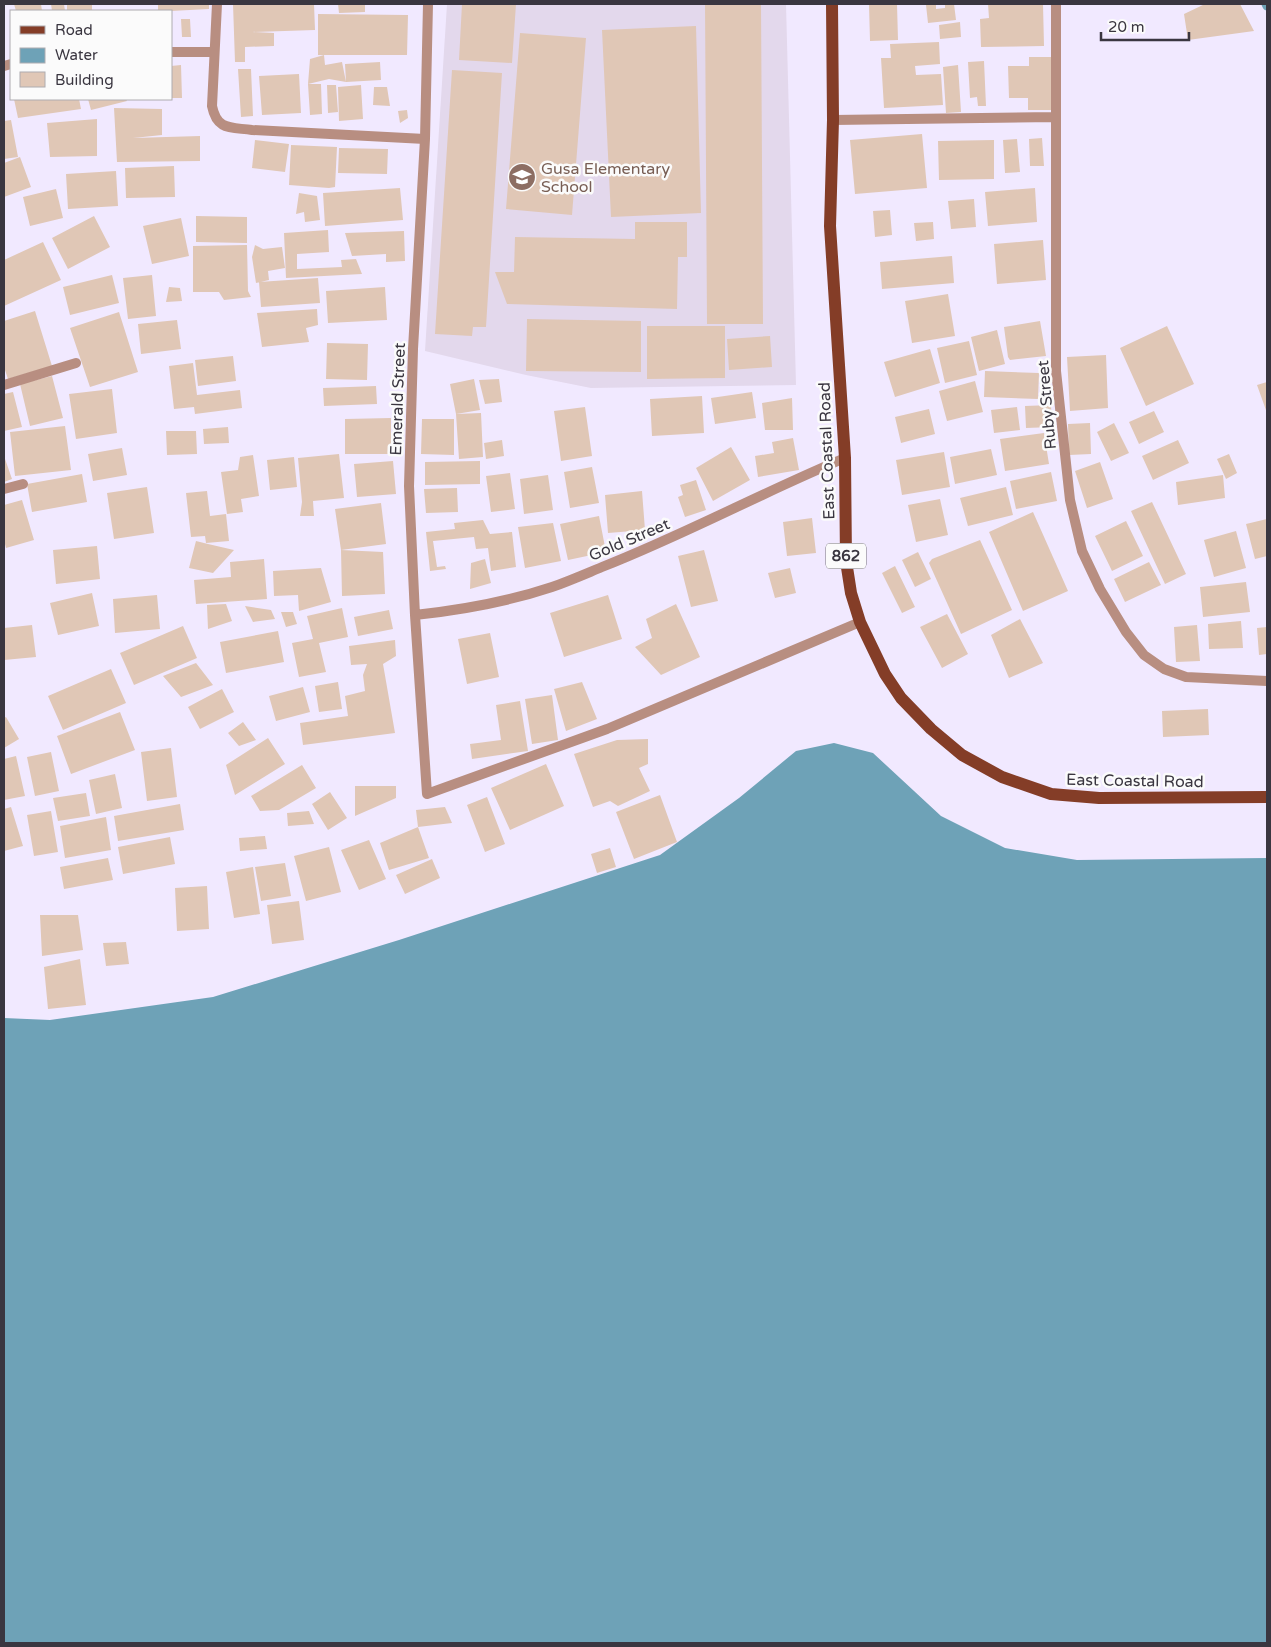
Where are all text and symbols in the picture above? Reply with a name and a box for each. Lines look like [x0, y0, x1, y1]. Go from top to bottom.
legend [10, 10, 172, 100]
scale bar [1101, 10, 1188, 42]
text: 20 m [1108, 18, 1145, 36]
text: Road [55, 21, 93, 39]
text: Water [55, 46, 98, 64]
text: Building [55, 71, 114, 89]
place label: Gusa Elementary School [541, 159, 670, 197]
school or university icon: Gusa Elementary School [507, 162, 537, 192]
street label: Emerald Street [386, 342, 410, 456]
street label: Ruby Street [1033, 359, 1061, 450]
street label: East Coastal Road [815, 382, 839, 520]
street label: Gold Street [586, 514, 673, 566]
road number: 862 [826, 544, 866, 568]
street label: East Coastal Road [1066, 770, 1204, 792]

